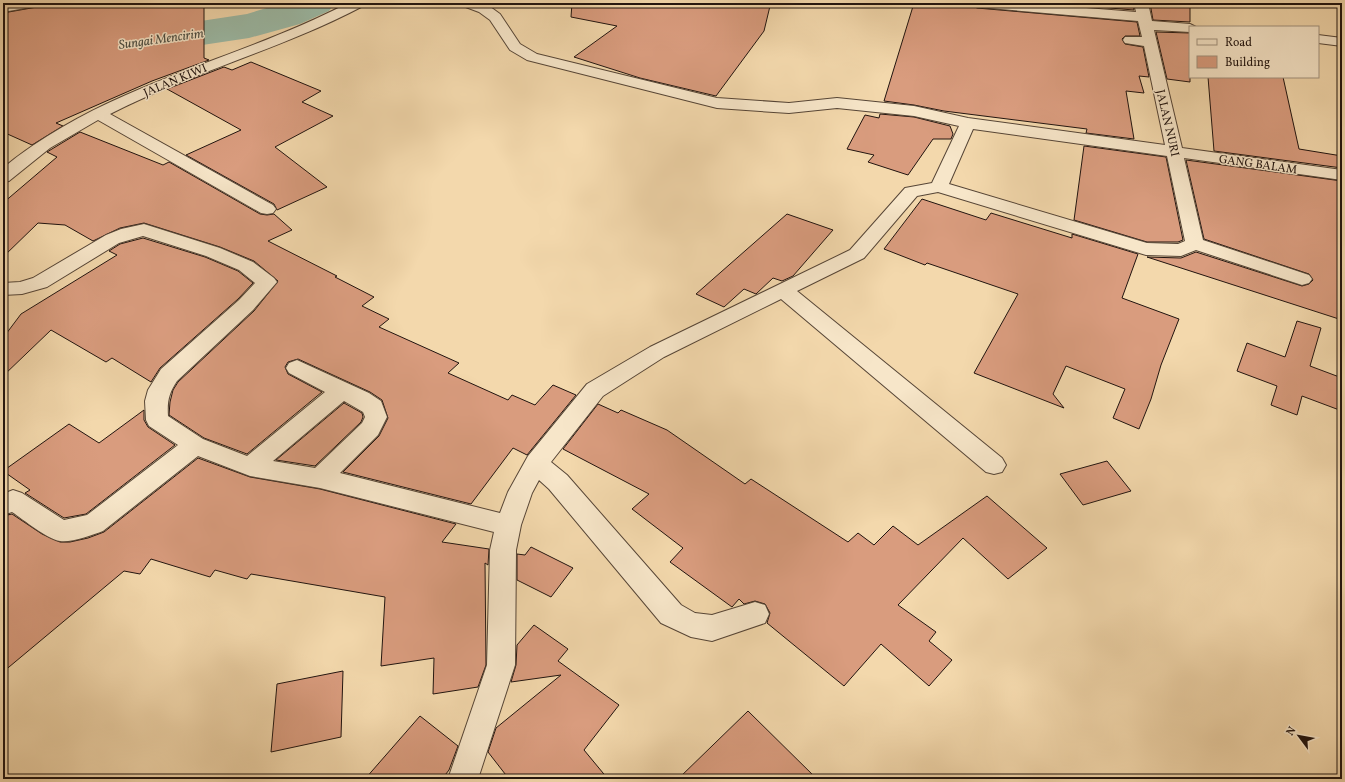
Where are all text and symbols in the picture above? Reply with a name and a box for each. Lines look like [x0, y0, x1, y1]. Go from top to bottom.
water label: Sungai Mencirim [118, 25, 205, 55]
legend [1189, 26, 1319, 78]
text: Road [1225, 35, 1252, 51]
text: Building [1225, 55, 1270, 71]
street label: JALAN KIWI [141, 60, 210, 101]
street label: JALAN NURI [1152, 88, 1183, 158]
street label: GANG BALAM [1218, 152, 1298, 178]
north arrow [1279, 716, 1319, 756]
text: N [1283, 724, 1300, 739]

